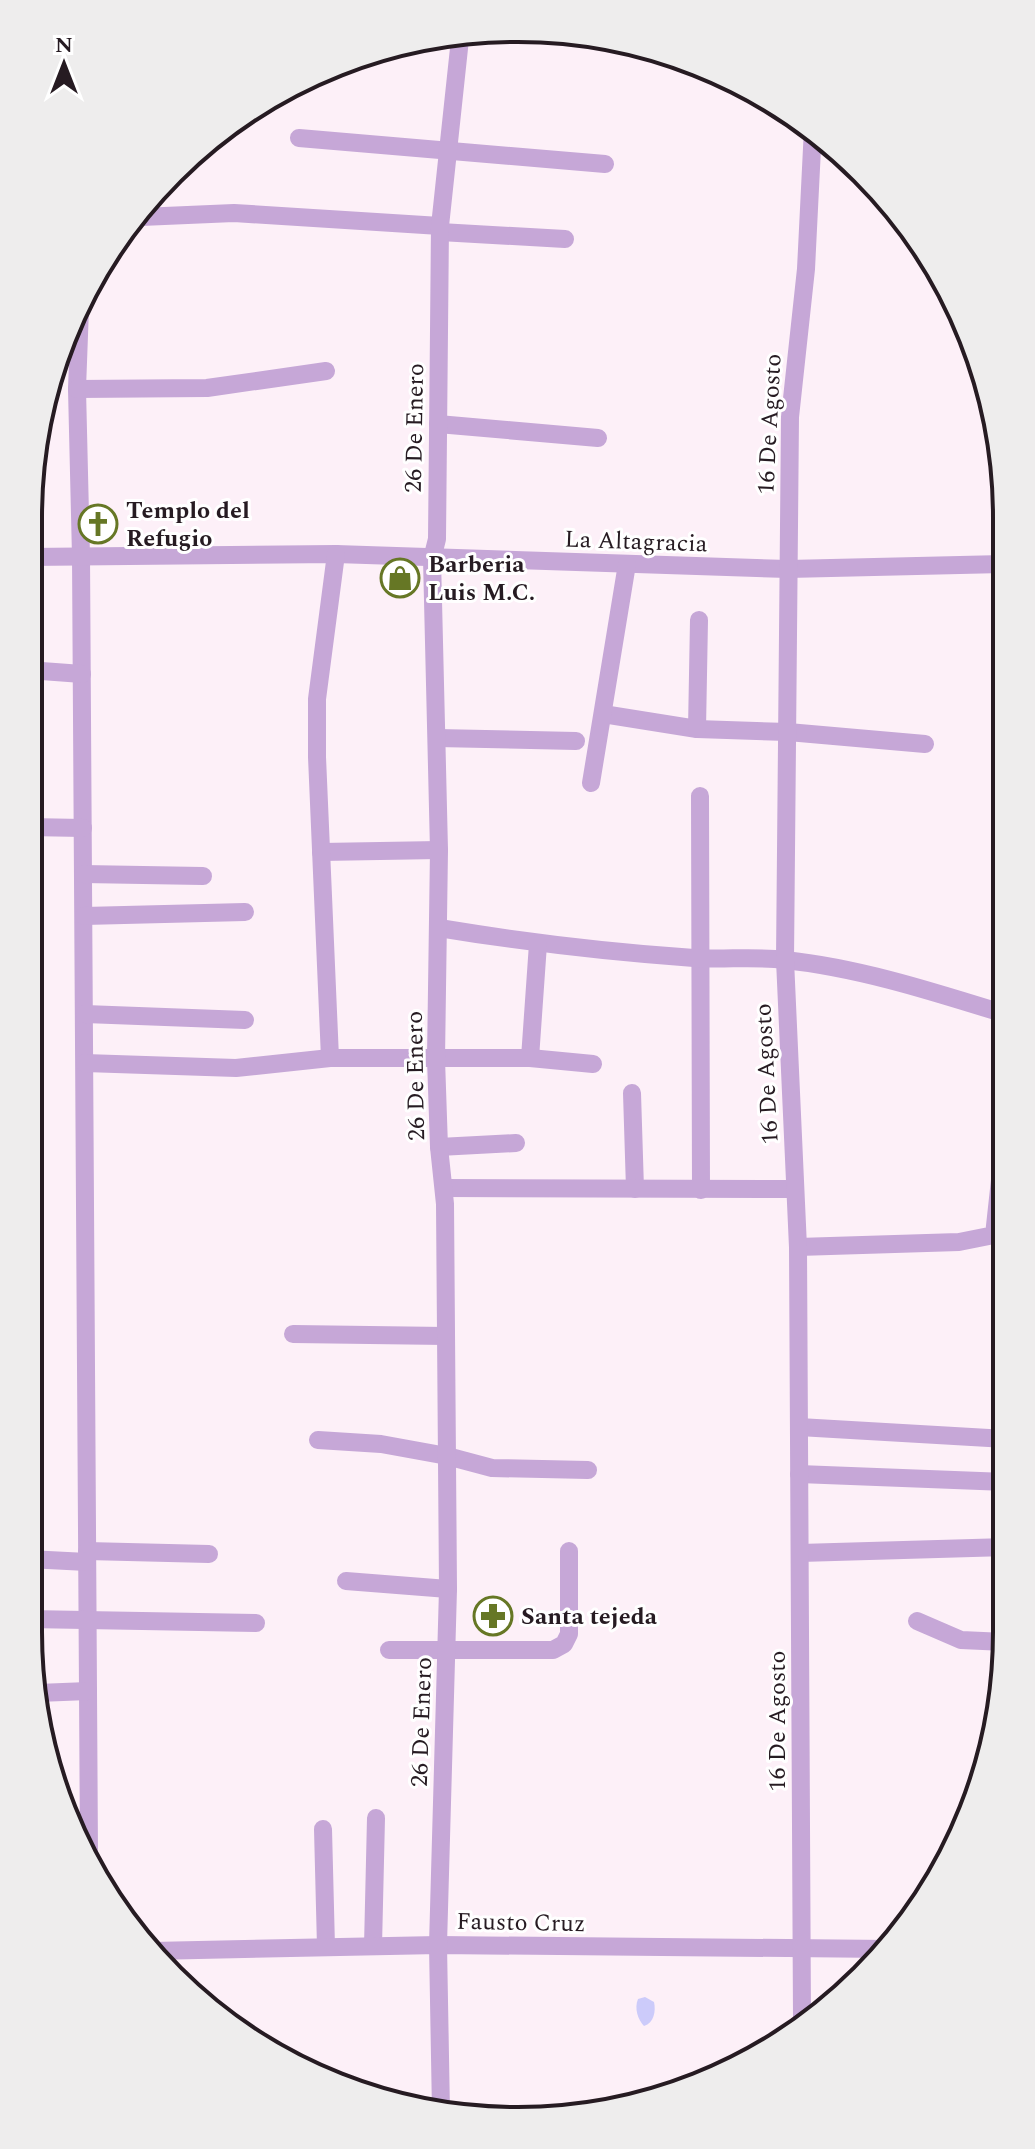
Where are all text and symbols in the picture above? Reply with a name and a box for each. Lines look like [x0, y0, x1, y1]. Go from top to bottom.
north arrow [24, 24, 104, 104]
text: N [55, 29, 73, 62]
street label: 16 De Agosto [748, 353, 792, 495]
street label: 26 De Enero [396, 363, 434, 493]
place label: Templo del Refugio [126, 493, 250, 557]
church icon: Templo del Refugio [77, 503, 119, 545]
street label: La Altagracia [564, 522, 708, 562]
place label: Barberia Luis M.C. [428, 547, 535, 611]
shop icon: Barberia Luis M.C. [379, 557, 421, 599]
street label: 16 De Agosto [745, 1003, 789, 1145]
street label: 26 De Enero [397, 1011, 435, 1141]
pharmacy icon: Santa tejeda [472, 1595, 514, 1637]
place label: Santa tejeda [521, 1599, 658, 1635]
street label: 16 De Agosto [760, 1650, 796, 1792]
street label: 26 De Enero [402, 1656, 442, 1788]
street label: Fausto Cruz [456, 1904, 586, 1942]

